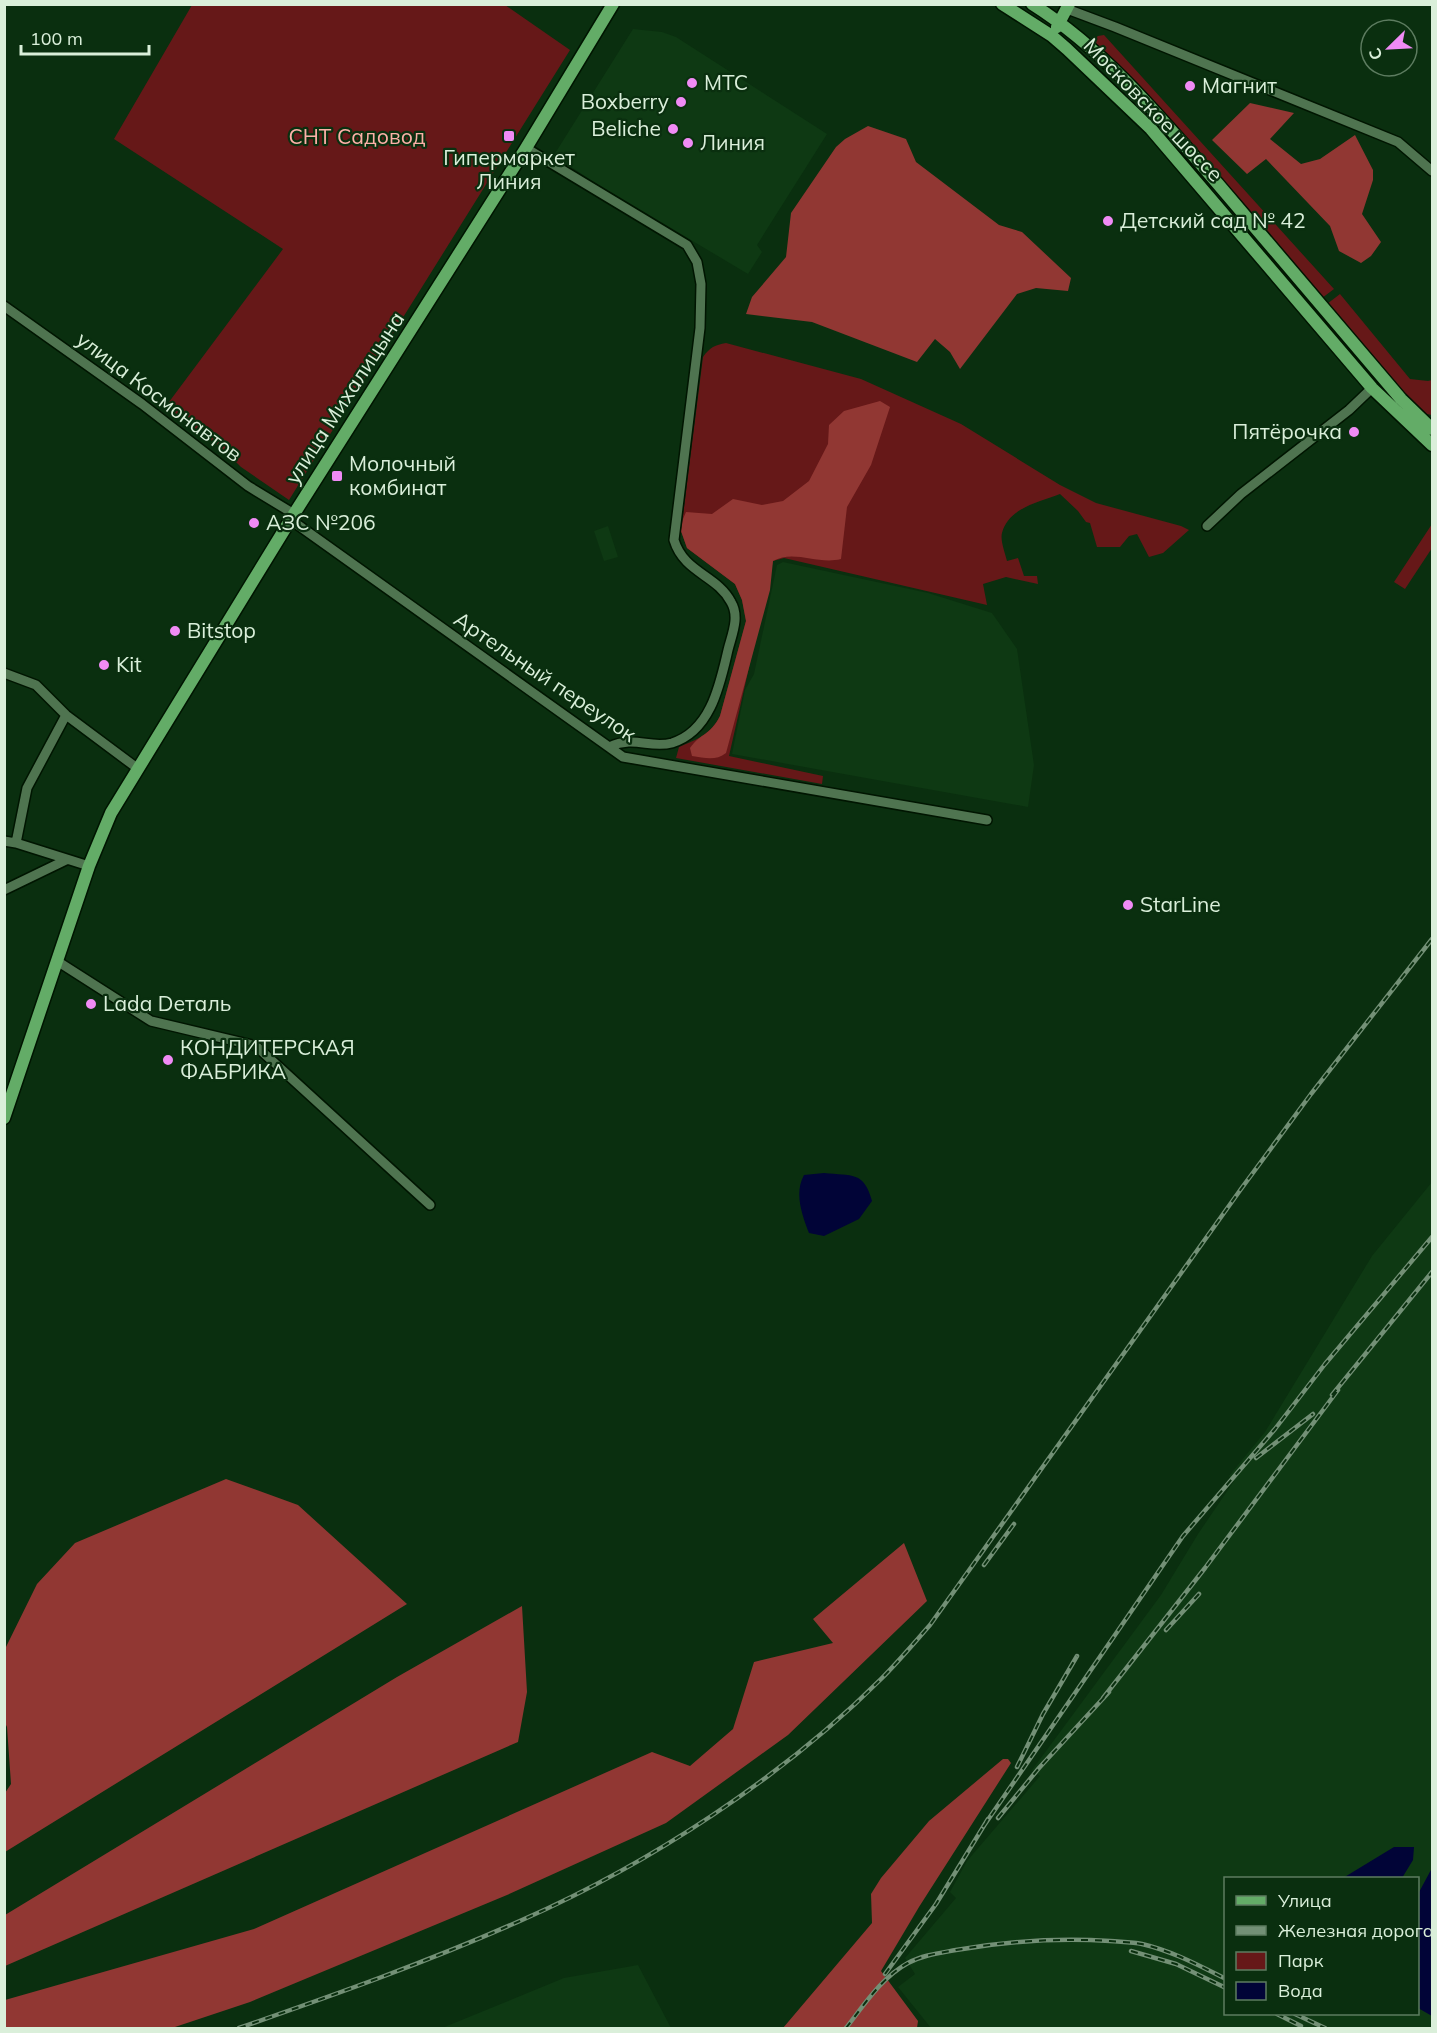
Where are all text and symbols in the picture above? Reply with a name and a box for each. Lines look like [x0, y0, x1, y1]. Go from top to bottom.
scale bar [21, 18, 148, 56]
north arrow [1359, 18, 1419, 78]
text: 100 m [30, 27, 83, 50]
street label: Московское шоссе [1079, 32, 1229, 186]
text: С [1364, 45, 1387, 63]
place label: МТС [704, 69, 748, 95]
place label: Магнит [1202, 72, 1277, 98]
marker: МТС [685, 76, 699, 90]
marker: Магнит [1183, 79, 1197, 93]
place label: Boxberry [581, 88, 669, 114]
marker: Boxberry [674, 95, 688, 109]
place label: Beliche [591, 115, 661, 141]
marker: Beliche [666, 122, 680, 136]
park label: СНТ Садовод [288, 123, 426, 149]
marker: Гипермаркет Линия [502, 129, 516, 143]
place label: Линия [700, 129, 765, 155]
marker: Линия [681, 136, 695, 150]
place label: Гипермаркет Линия [443, 144, 575, 194]
place label: Детский сад № 42 [1120, 207, 1306, 233]
marker: Детский сад № 42 [1101, 214, 1115, 228]
street label: улица Михалицына [279, 307, 410, 488]
street label: улица Космонавтов [72, 326, 247, 467]
place label: Пятёрочка [1232, 418, 1342, 444]
marker: Пятёрочка [1347, 425, 1361, 439]
place label: Молочный комбинат [349, 450, 456, 500]
marker: Молочный комбинат [330, 469, 344, 483]
place label: АЗС №206 [266, 509, 376, 535]
marker: АЗС №206 [247, 516, 261, 530]
street label: Артельный переулок [449, 605, 642, 747]
place label: Bitstop [187, 617, 256, 643]
marker: Bitstop [168, 624, 182, 638]
place label: Kit [116, 651, 142, 677]
marker: Kit [97, 658, 111, 672]
place label: StarLine [1140, 891, 1221, 917]
marker: StarLine [1121, 898, 1135, 912]
place label: Lada Dеталь [103, 990, 231, 1016]
marker: Lada Dеталь [84, 997, 98, 1011]
place label: КОНДИТЕРСКАЯ ФАБРИКА [180, 1034, 355, 1084]
marker: КОНДИТЕРСКАЯ ФАБРИКА [161, 1053, 175, 1067]
legend [1224, 1877, 1419, 2015]
text: Улица [1277, 1889, 1332, 1912]
text: Железная дорога [1278, 1919, 1434, 1942]
text: Парк [1278, 1949, 1324, 1972]
text: Вода [1278, 1979, 1323, 2002]

